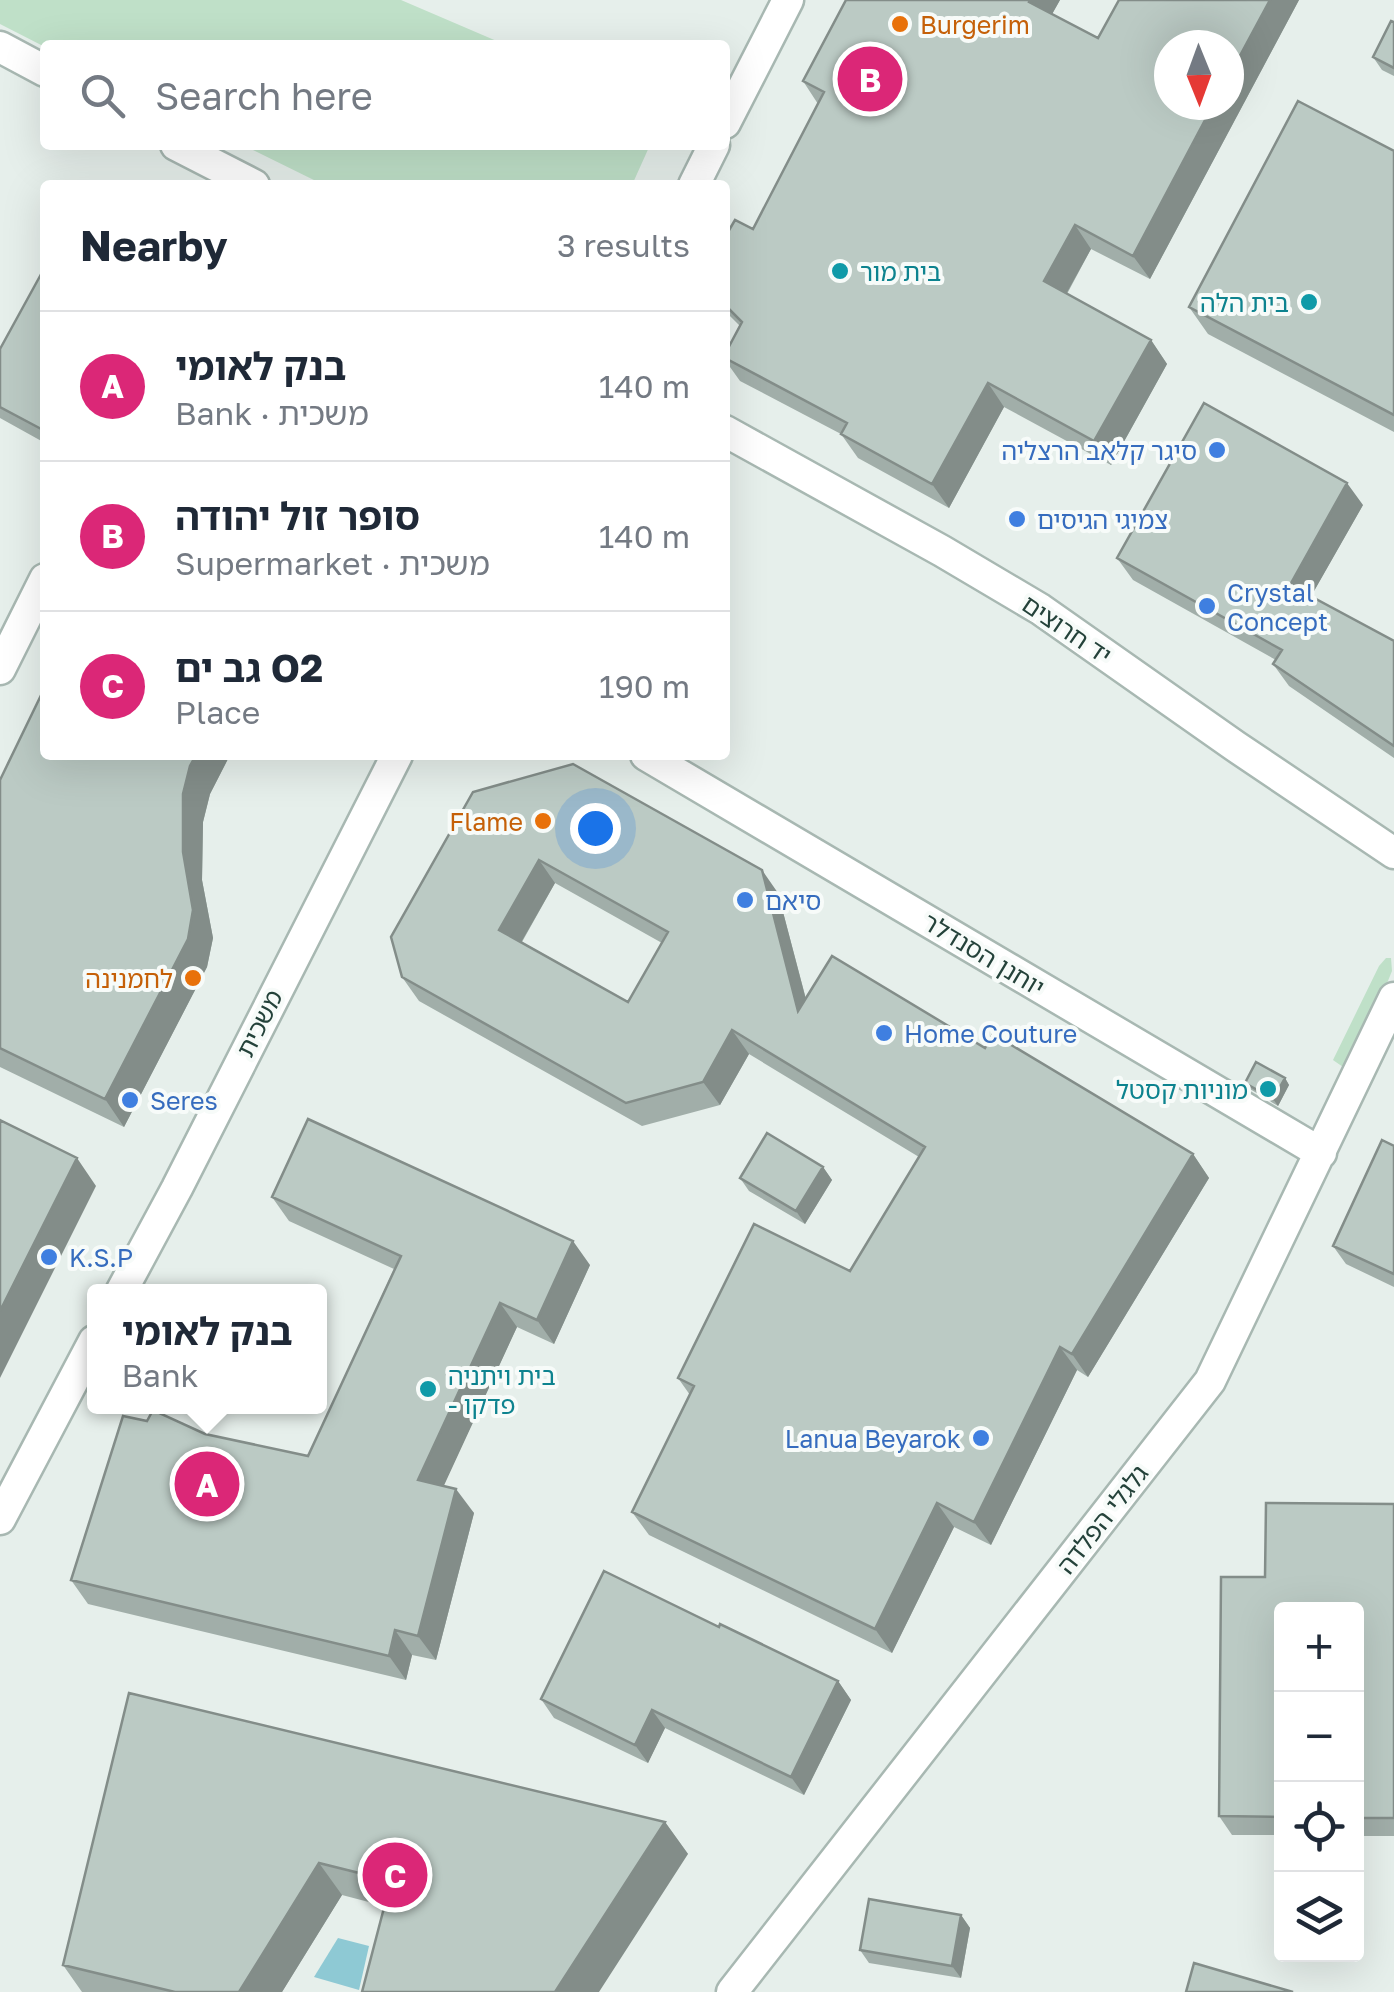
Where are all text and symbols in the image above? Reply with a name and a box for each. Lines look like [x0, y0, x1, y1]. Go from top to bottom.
place label: Burgerim [920, 9, 1030, 40]
marker: Burgerim [889, 13, 911, 35]
north arrow [1154, 30, 1244, 120]
search box [40, 40, 730, 150]
pin: B [838, 42, 902, 116]
icon: search [75, 68, 130, 123]
text: Search here [155, 73, 373, 118]
text: Nearby [80, 220, 228, 270]
text: 3 results [557, 226, 690, 264]
place label: בית מור [860, 256, 941, 287]
marker: בית מור [829, 260, 851, 282]
place label: בית הלה [1200, 287, 1289, 318]
marker: בית הלה [1298, 291, 1320, 313]
text: בנק לאומי [175, 343, 346, 388]
text: A [101, 367, 124, 405]
text: 140 m [599, 367, 690, 405]
text: Bank · משכית [175, 394, 369, 432]
place label: סיגר קלאב הרצליה [1002, 435, 1197, 466]
marker: סיגר קלאב הרצליה [1206, 439, 1228, 461]
text: סופר זול יהודה [175, 493, 420, 538]
place label: צמיגי הגיסים [1037, 504, 1168, 535]
marker: צמיגי הגיסים [1006, 508, 1028, 530]
text: B [101, 517, 124, 555]
text: 140 m [599, 517, 690, 555]
text: Supermarket · משכית [175, 544, 490, 582]
place label: Crystal Concept [1227, 577, 1328, 637]
street label: יד חרוצים [1016, 588, 1118, 670]
marker: Crystal Concept [1196, 595, 1218, 617]
text: גב ים O2 [175, 645, 323, 690]
text: C [101, 667, 124, 705]
text: 190 m [599, 667, 690, 705]
text: Place [175, 693, 260, 731]
your location [570, 803, 621, 854]
place label: Flame [449, 806, 523, 837]
marker: Flame [532, 810, 554, 832]
place label: סיאם [765, 885, 821, 916]
marker: סיאם [734, 889, 756, 911]
street label: יוחנן הסנדלר [918, 906, 1050, 1002]
place label: לחמנינה [85, 963, 173, 994]
marker: לחמנינה [182, 967, 204, 989]
street label: משכית [229, 984, 289, 1062]
place label: Home Couture [904, 1018, 1077, 1049]
marker: Home Couture [873, 1022, 895, 1044]
place label: מוניות קסטל [1116, 1074, 1248, 1105]
marker: מוניות קסטל [1257, 1078, 1279, 1100]
place label: Seres [150, 1085, 218, 1116]
marker: Seres [119, 1089, 141, 1111]
place label: K.S.P [69, 1242, 133, 1273]
marker: K.S.P [38, 1246, 60, 1268]
popup [87, 1284, 327, 1414]
text: בנק לאומי [121, 1308, 293, 1353]
text: Bank [121, 1356, 199, 1394]
place label: בית ויתניה - פדקו [448, 1360, 556, 1420]
marker: בית ויתניה - פדקו [417, 1378, 439, 1400]
place label: Lanua Beyarok [785, 1423, 961, 1454]
marker: Lanua Beyarok [970, 1427, 992, 1449]
pin: A [174, 1446, 240, 1522]
street label: גלגלי הפלדה [1050, 1458, 1154, 1580]
map controls [1274, 1602, 1364, 1962]
button: + [1274, 1602, 1364, 1692]
button: − [1274, 1692, 1364, 1782]
button: locate [1274, 1782, 1364, 1872]
pin: C [362, 1838, 428, 1912]
button: layers [1274, 1872, 1364, 1962]

